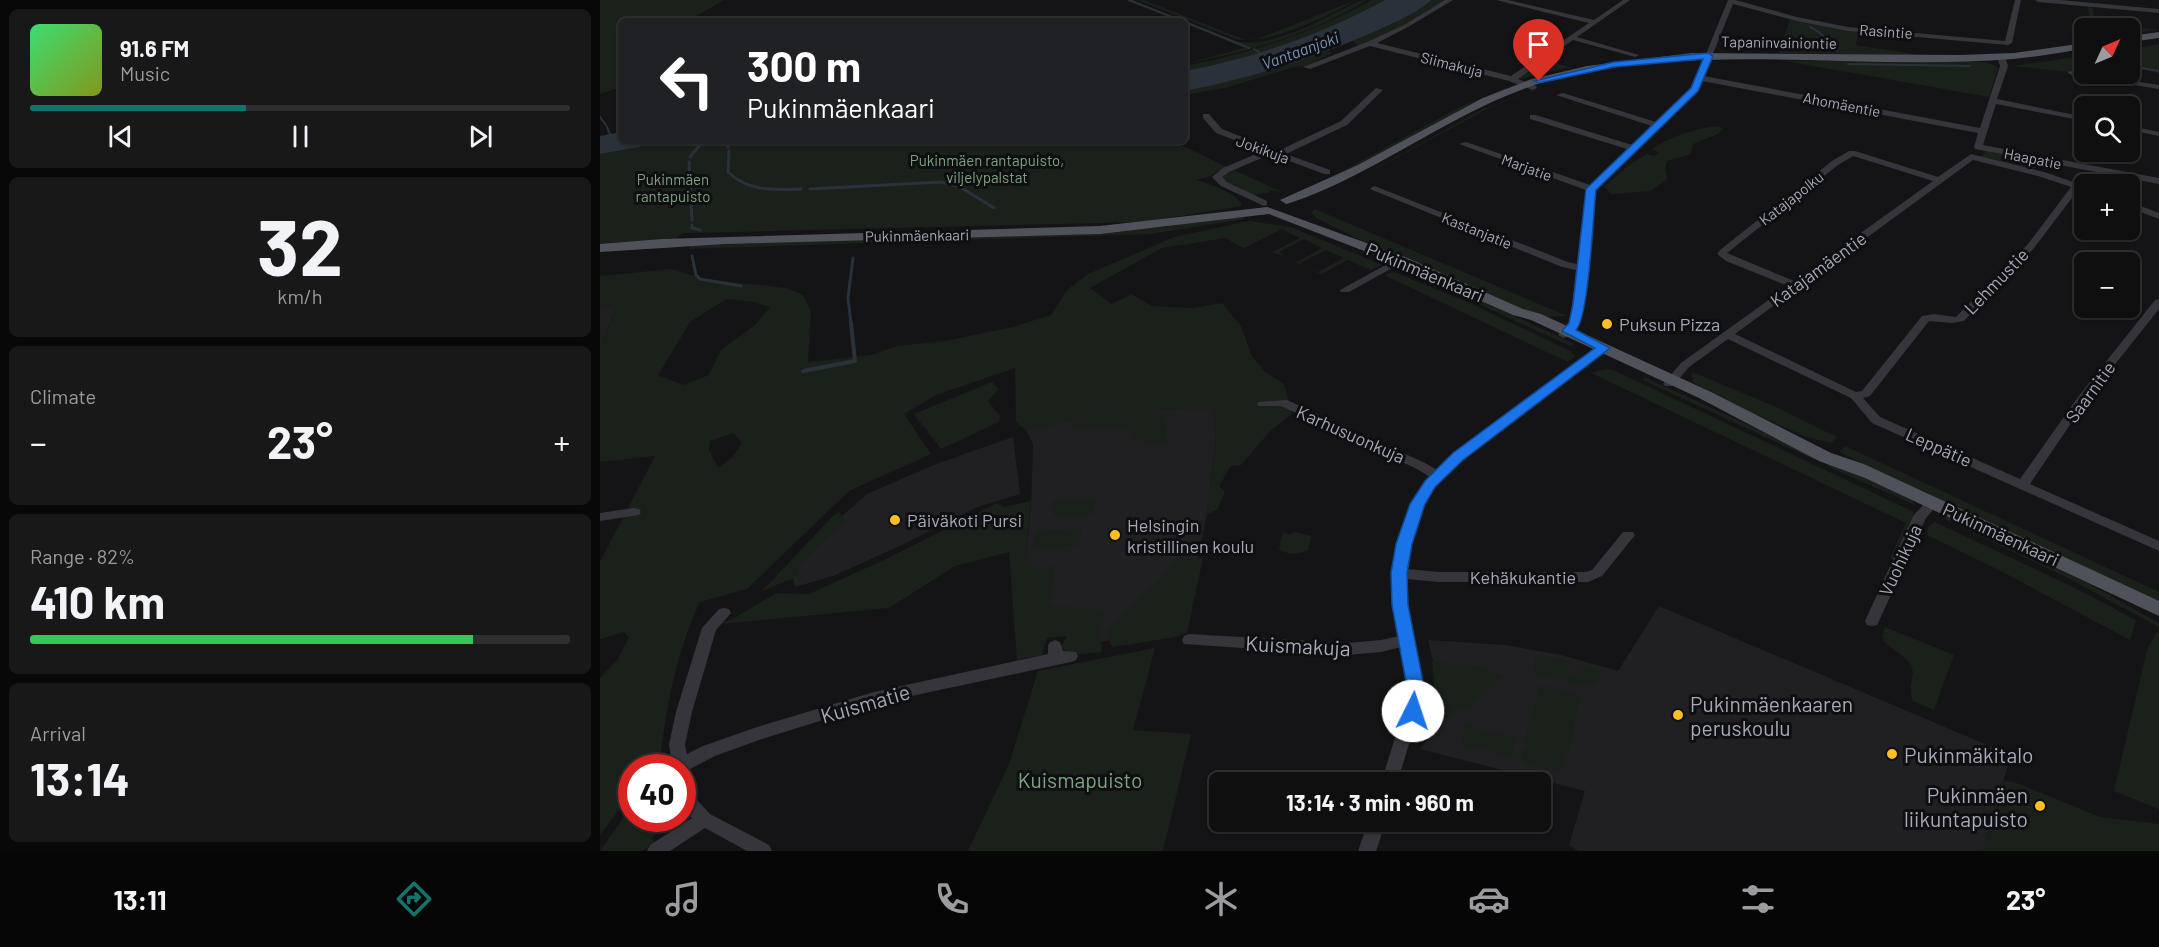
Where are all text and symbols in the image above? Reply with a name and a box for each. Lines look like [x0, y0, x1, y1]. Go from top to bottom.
north arrow [2074, 18, 2140, 84]
map controls [2074, 18, 2140, 318]
pin [1513, 19, 1564, 81]
street label: Rasintie [1859, 20, 1913, 42]
water label: Vantaanjoki [1259, 27, 1341, 73]
icon: arrive [1522, 28, 1555, 61]
street label: Tapaninvainiontie [1721, 32, 1837, 52]
text: 91.6 FM [120, 35, 189, 61]
text: 300 m [747, 40, 861, 90]
icon: left [648, 42, 726, 120]
street label: Siimakuja [1419, 48, 1485, 80]
text: Music [120, 61, 170, 85]
street label: Ahomäentie [1802, 88, 1882, 120]
text: Pukinmäenkaari [747, 91, 935, 123]
button: search [2074, 96, 2140, 162]
icon: previous [104, 120, 137, 153]
icon: pause [284, 120, 317, 153]
icon: next [464, 120, 497, 153]
street label: Jokikuja [1234, 131, 1292, 167]
street label: Haapatie [2003, 144, 2063, 172]
street label: Marjatie [1499, 150, 1555, 184]
park label: Pukinmäen rantapuisto, viljelypalstat [910, 151, 1064, 186]
street label: Katajapolku [1755, 167, 1827, 229]
park label: Pukinmäen rantapuisto [635, 170, 711, 205]
button: + [2074, 174, 2140, 240]
text: 32 [257, 198, 343, 292]
street label: Kastanjatie [1439, 208, 1515, 252]
street label: Pukinmäenkaari [865, 225, 969, 245]
street label: Katajamäentie [1766, 227, 1870, 311]
street label: Pukinmäenkaari [1363, 237, 1487, 307]
street label: Lehmustie [1959, 243, 2033, 319]
button: − [2074, 252, 2140, 318]
text: km/h [277, 284, 323, 308]
place label: Puksun Pizza [1619, 313, 1720, 335]
marker: Puksun Pizza [1600, 317, 1614, 331]
street label: Saarnitie [2060, 357, 2120, 427]
text: Climate [30, 384, 96, 408]
street label: Karhusuonkuja [1293, 400, 1409, 468]
text: 23° [267, 414, 333, 468]
text: − [30, 422, 47, 462]
text: + [553, 422, 570, 462]
street label: Leppätie [1903, 423, 1975, 471]
street label: Pukinmäenkaari [1940, 498, 2062, 570]
place label: Päiväkoti Pursi [907, 509, 1022, 531]
marker: Päiväkoti Pursi [888, 513, 902, 527]
place label: Helsingin kristillinen koulu [1127, 514, 1254, 557]
street label: Vuohikuja [1874, 521, 1926, 599]
marker: Helsingin kristillinen koulu [1108, 528, 1122, 542]
text: Range · 82% [30, 544, 135, 568]
street label: Kehäkukantie [1470, 566, 1576, 588]
text: 410 km [30, 574, 165, 628]
street label: Kuismakuja [1245, 630, 1351, 660]
street label: Kuismatie [817, 678, 913, 728]
position arrow [1381, 679, 1445, 743]
place label: Pukinmäenkaaren peruskoulu [1690, 691, 1853, 740]
marker: Pukinmäenkaaren peruskoulu [1671, 708, 1685, 722]
text: Arrival [30, 721, 86, 745]
place label: Pukinmäkitalo [1904, 742, 2033, 767]
marker: Pukinmäkitalo [1885, 747, 1899, 761]
text: 13:14 [30, 751, 130, 805]
speed limit sign: 40 [618, 754, 696, 832]
park label: Kuismapuisto [1018, 767, 1142, 792]
place label: Pukinmäen liikuntapuisto [1904, 782, 2028, 831]
text: 13:14 · 3 min · 960 m [1286, 789, 1474, 815]
marker: Pukinmäen liikuntapuisto [2033, 799, 2047, 813]
icon: directions [393, 878, 435, 920]
icon: music [662, 878, 704, 920]
icon: phone [931, 878, 973, 920]
icon: climate [1200, 878, 1242, 920]
icon: car [1468, 878, 1510, 920]
icon: filters [1737, 878, 1779, 920]
text: 13:11 [113, 883, 167, 915]
text: 23° [2006, 883, 2046, 915]

